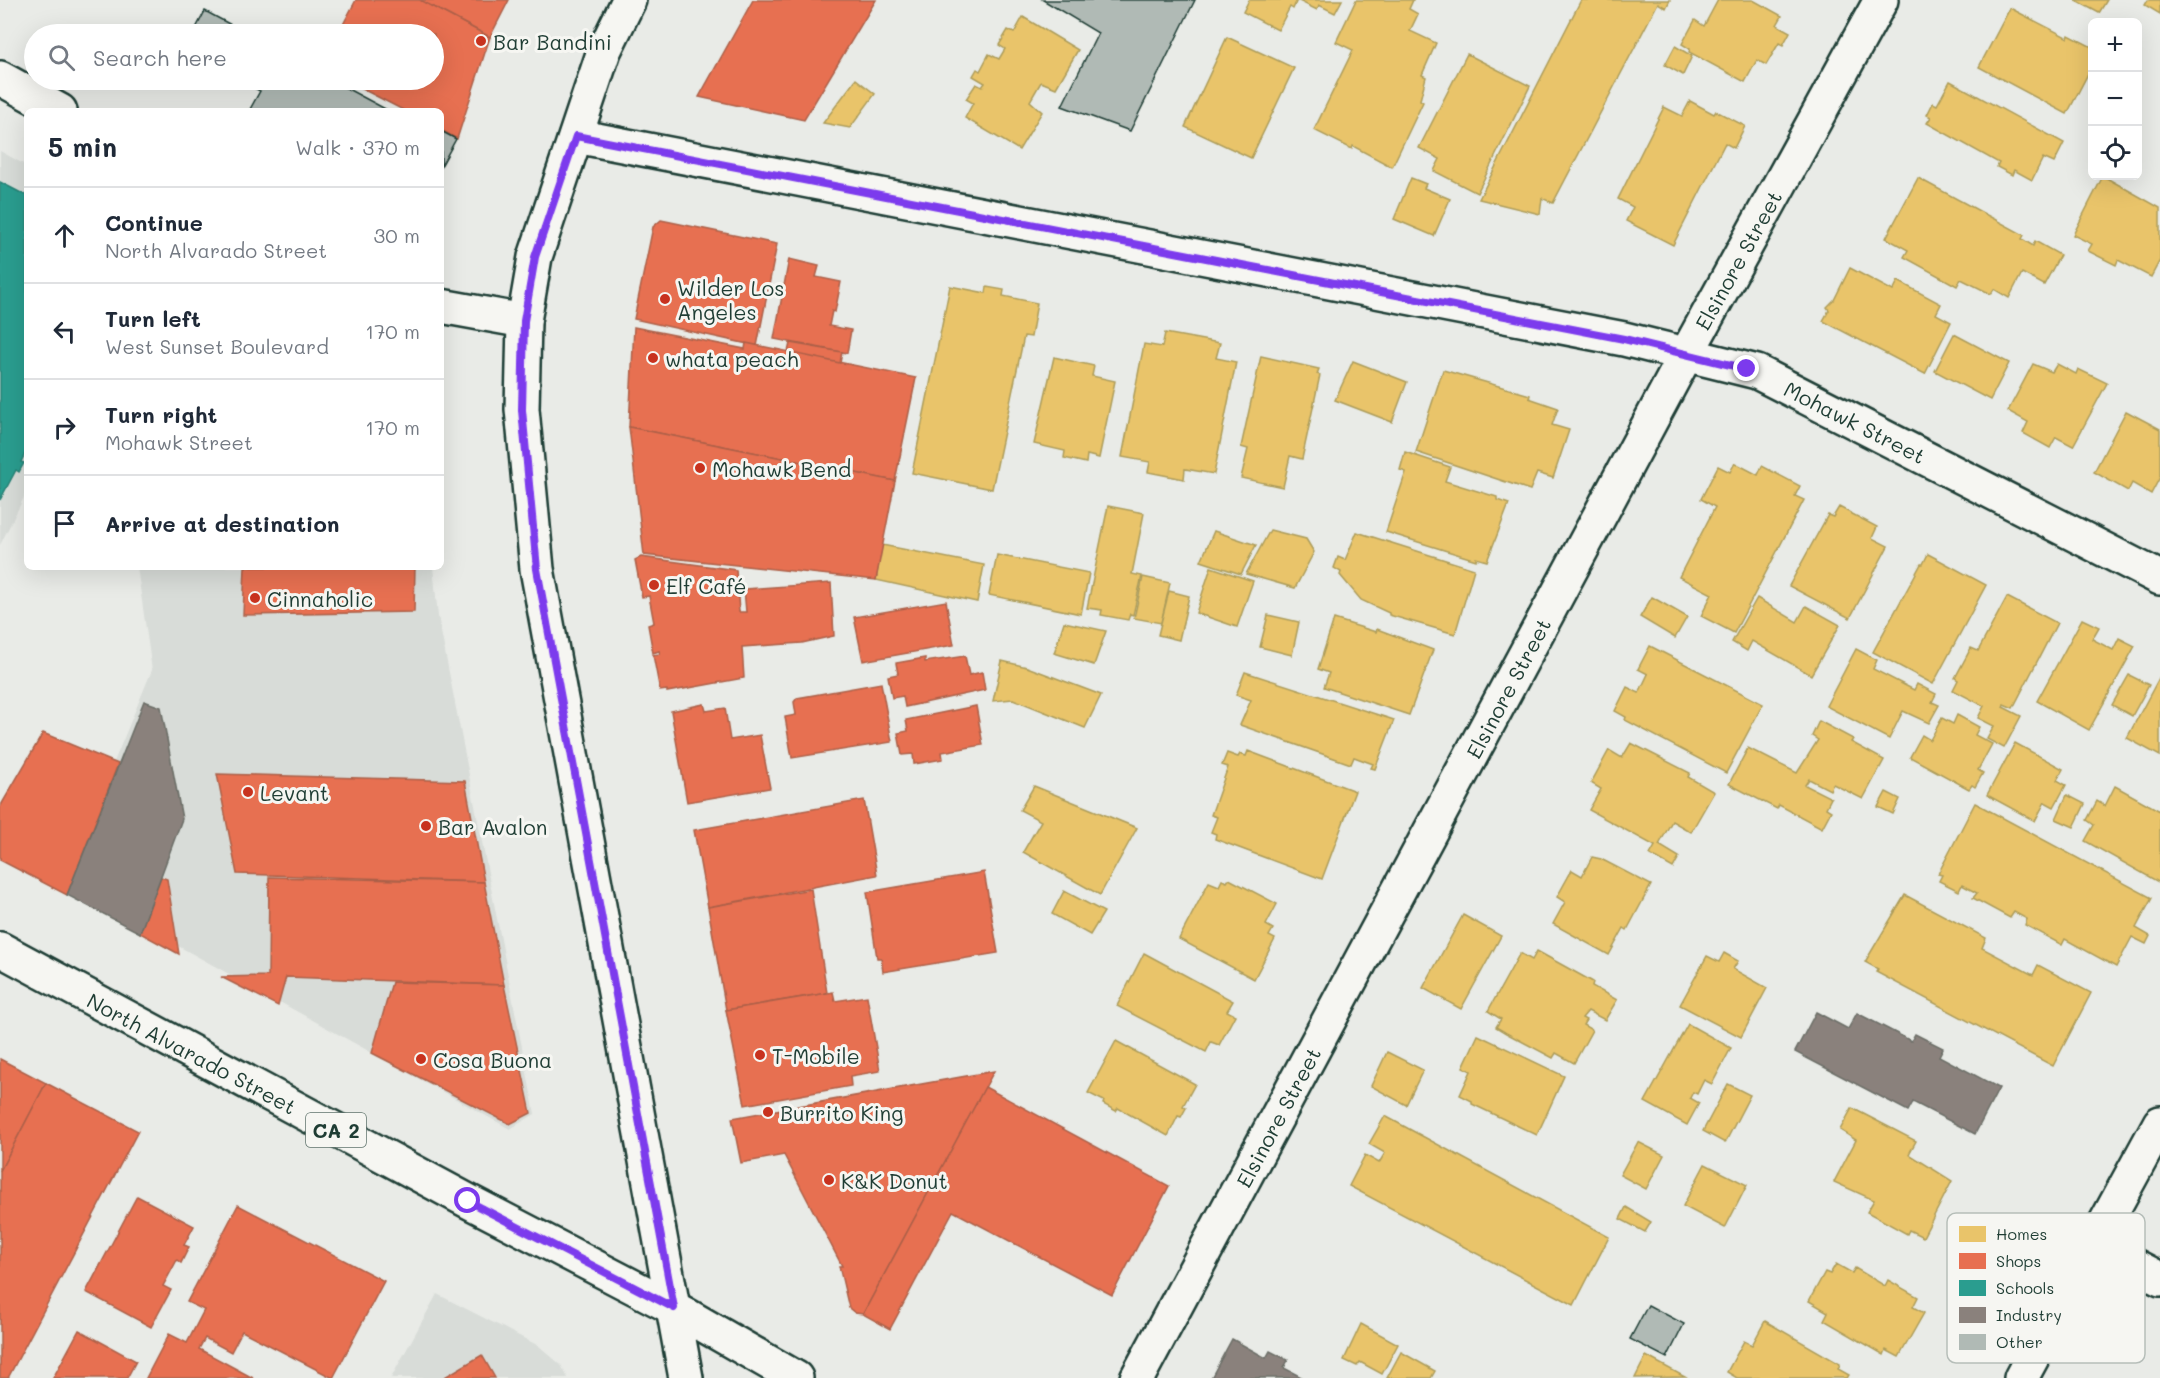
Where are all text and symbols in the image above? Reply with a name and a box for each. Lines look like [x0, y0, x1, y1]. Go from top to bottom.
map controls [2088, 18, 2142, 180]
button: + [2088, 18, 2142, 72]
search box [24, 24, 444, 90]
place label: Bar Bandini [493, 28, 612, 55]
marker: Bar Bandini [474, 34, 488, 48]
icon: search [45, 41, 78, 74]
text: Search here [93, 43, 227, 72]
button: − [2088, 72, 2142, 126]
button: locate [2088, 126, 2142, 180]
text: 5 min [48, 130, 117, 164]
text: Walk · 370 m [295, 134, 420, 160]
street label: Elsinore Street [1689, 186, 1787, 334]
text: Continue [105, 208, 203, 237]
icon: ahead [48, 219, 81, 252]
text: 30 m [374, 222, 420, 248]
text: North Alvarado Street [105, 237, 327, 263]
place label: Wilder Los Angeles [677, 274, 784, 325]
marker: Wilder Los Angeles [658, 292, 672, 306]
text: Turn left [105, 304, 201, 333]
icon: left [48, 315, 81, 348]
text: 170 m [365, 318, 420, 344]
text: West Sunset Boulevard [105, 333, 329, 359]
place label: whata peach [665, 345, 799, 372]
marker: whata peach [646, 351, 660, 365]
route end [1733, 355, 1759, 381]
street label: Mohawk Street [1780, 375, 1930, 469]
text: Turn right [105, 400, 217, 429]
icon: right [48, 411, 81, 444]
text: 170 m [365, 414, 420, 440]
text: Mohawk Street [105, 429, 253, 455]
place label: Mohawk Bend [712, 455, 851, 482]
marker: Mohawk Bend [693, 461, 707, 475]
icon: arrive [48, 507, 81, 540]
text: Arrive at destination [105, 509, 340, 538]
place label: Elf Café [666, 572, 747, 599]
marker: Elf Café [647, 578, 661, 592]
place label: Cinnaholic [267, 585, 373, 612]
marker: Cinnaholic [248, 591, 262, 605]
street label: Elsinore Street [1460, 613, 1556, 763]
place label: Levant [260, 779, 329, 806]
marker: Levant [241, 785, 255, 799]
place label: Bar Avalon [438, 813, 547, 840]
marker: Bar Avalon [419, 819, 433, 833]
street label: North Alvarado Street [83, 986, 301, 1120]
place label: T-Mobile [772, 1042, 860, 1069]
street label: Elsinore Street [1230, 1042, 1326, 1192]
place label: Cosa Buona [433, 1046, 552, 1073]
marker: T-Mobile [753, 1048, 767, 1062]
marker: Cosa Buona [414, 1052, 428, 1066]
place label: Burrito King [780, 1099, 903, 1126]
marker: Burrito King [761, 1105, 775, 1119]
road number: CA 2 [306, 1113, 366, 1147]
place label: K&K Donut [841, 1167, 948, 1194]
marker: K&K Donut [822, 1173, 836, 1187]
route start [454, 1187, 480, 1213]
legend [1947, 1213, 2145, 1363]
text: Homes [1996, 1223, 2047, 1244]
text: Shops [1996, 1250, 2041, 1271]
text: Schools [1996, 1277, 2054, 1298]
text: Industry [1996, 1304, 2062, 1325]
text: Other [1996, 1331, 2043, 1352]

